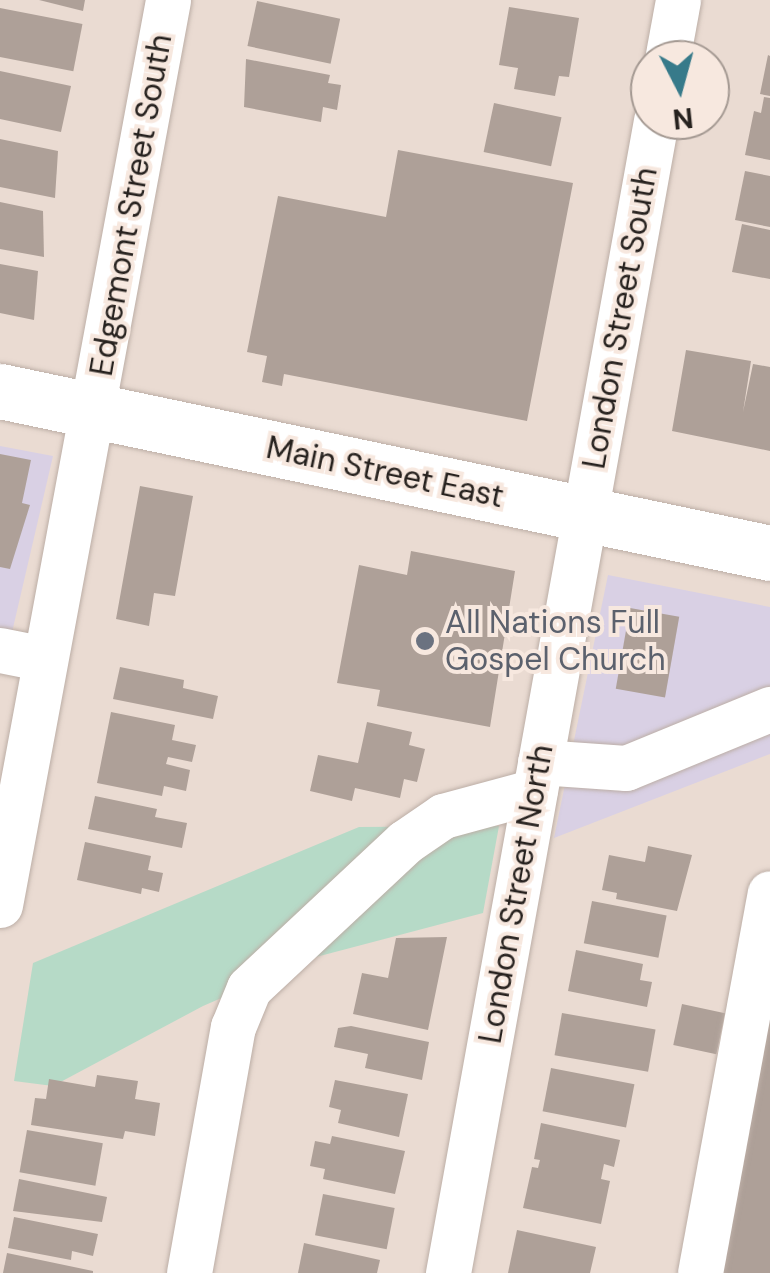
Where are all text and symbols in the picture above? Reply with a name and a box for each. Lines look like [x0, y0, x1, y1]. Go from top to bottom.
street label: Edgemont Street South [82, 31, 180, 379]
north arrow [630, 40, 730, 140]
text: N [671, 99, 695, 138]
street label: London Street South [575, 164, 665, 472]
street label: Main Street East [263, 428, 507, 516]
place label: All Nations Full Gospel Church [445, 604, 666, 679]
marker: All Nations Full Gospel Church [414, 630, 436, 652]
street label: London Street North [471, 742, 561, 1046]

